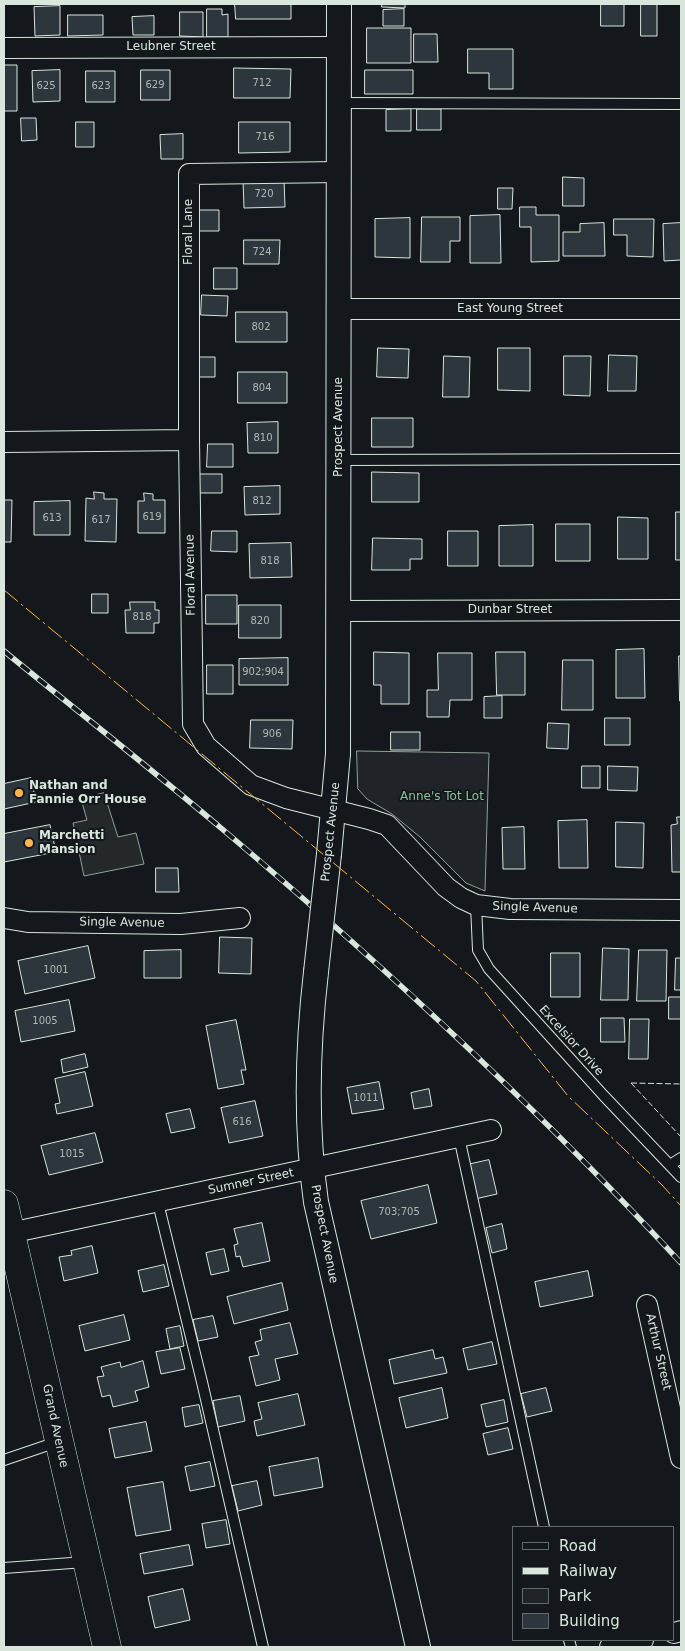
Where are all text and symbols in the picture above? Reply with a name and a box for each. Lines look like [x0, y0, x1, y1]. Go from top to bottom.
street label: Leubner Street [126, 40, 216, 54]
house number: 712 [252, 77, 272, 89]
house number: 629 [145, 79, 165, 91]
house number: 625 [36, 80, 56, 92]
house number: 623 [91, 80, 111, 92]
house number: 716 [255, 131, 275, 143]
house number: 720 [254, 188, 274, 200]
street label: Floral Lane [182, 199, 196, 265]
house number: 724 [252, 246, 272, 258]
street label: East Young Street [457, 302, 563, 316]
house number: 802 [251, 321, 271, 333]
street label: Prospect Avenue [332, 377, 346, 477]
house number: 804 [252, 382, 272, 394]
house number: 810 [253, 432, 273, 444]
house number: 812 [252, 495, 272, 507]
house number: 619 [142, 511, 162, 523]
house number: 613 [42, 512, 62, 524]
house number: 617 [91, 514, 111, 526]
street label: Floral Avenue [183, 534, 199, 616]
house number: 818 [260, 555, 280, 567]
street label: Dunbar Street [468, 603, 552, 617]
house number: 818 [132, 611, 152, 623]
house number: 820 [250, 615, 270, 627]
house number: 902;904 [242, 666, 284, 678]
house number: 906 [262, 728, 282, 740]
place label: Nathan and Fannie Orr House [29, 779, 146, 807]
street label: Prospect Avenue [319, 782, 343, 882]
marker: Nathan and Fannie Orr House [13, 787, 25, 799]
park label: Anne's Tot Lot [400, 790, 484, 804]
place label: Marchetti Mansion [39, 829, 104, 857]
marker: Marchetti Mansion [23, 837, 35, 849]
street label: Single Avenue [492, 899, 578, 917]
street label: Single Avenue [79, 915, 165, 931]
house number: 1001 [43, 964, 69, 976]
street label: Excelsior Drive [536, 1003, 606, 1079]
house number: 1005 [32, 1015, 58, 1027]
house number: 1011 [353, 1092, 379, 1104]
house number: 616 [232, 1116, 252, 1128]
house number: 1015 [59, 1148, 85, 1160]
street label: Sumner Street [207, 1166, 295, 1198]
street label: Prospect Avenue [307, 1184, 341, 1284]
house number: 703;705 [378, 1206, 420, 1218]
street label: Arthur Street [642, 1312, 674, 1392]
street label: Grand Avenue [39, 1383, 71, 1469]
legend [512, 1526, 675, 1641]
text: Road [559, 1537, 597, 1555]
text: Railway [559, 1562, 617, 1580]
text: Park [559, 1587, 591, 1605]
text: Building [559, 1612, 620, 1630]

